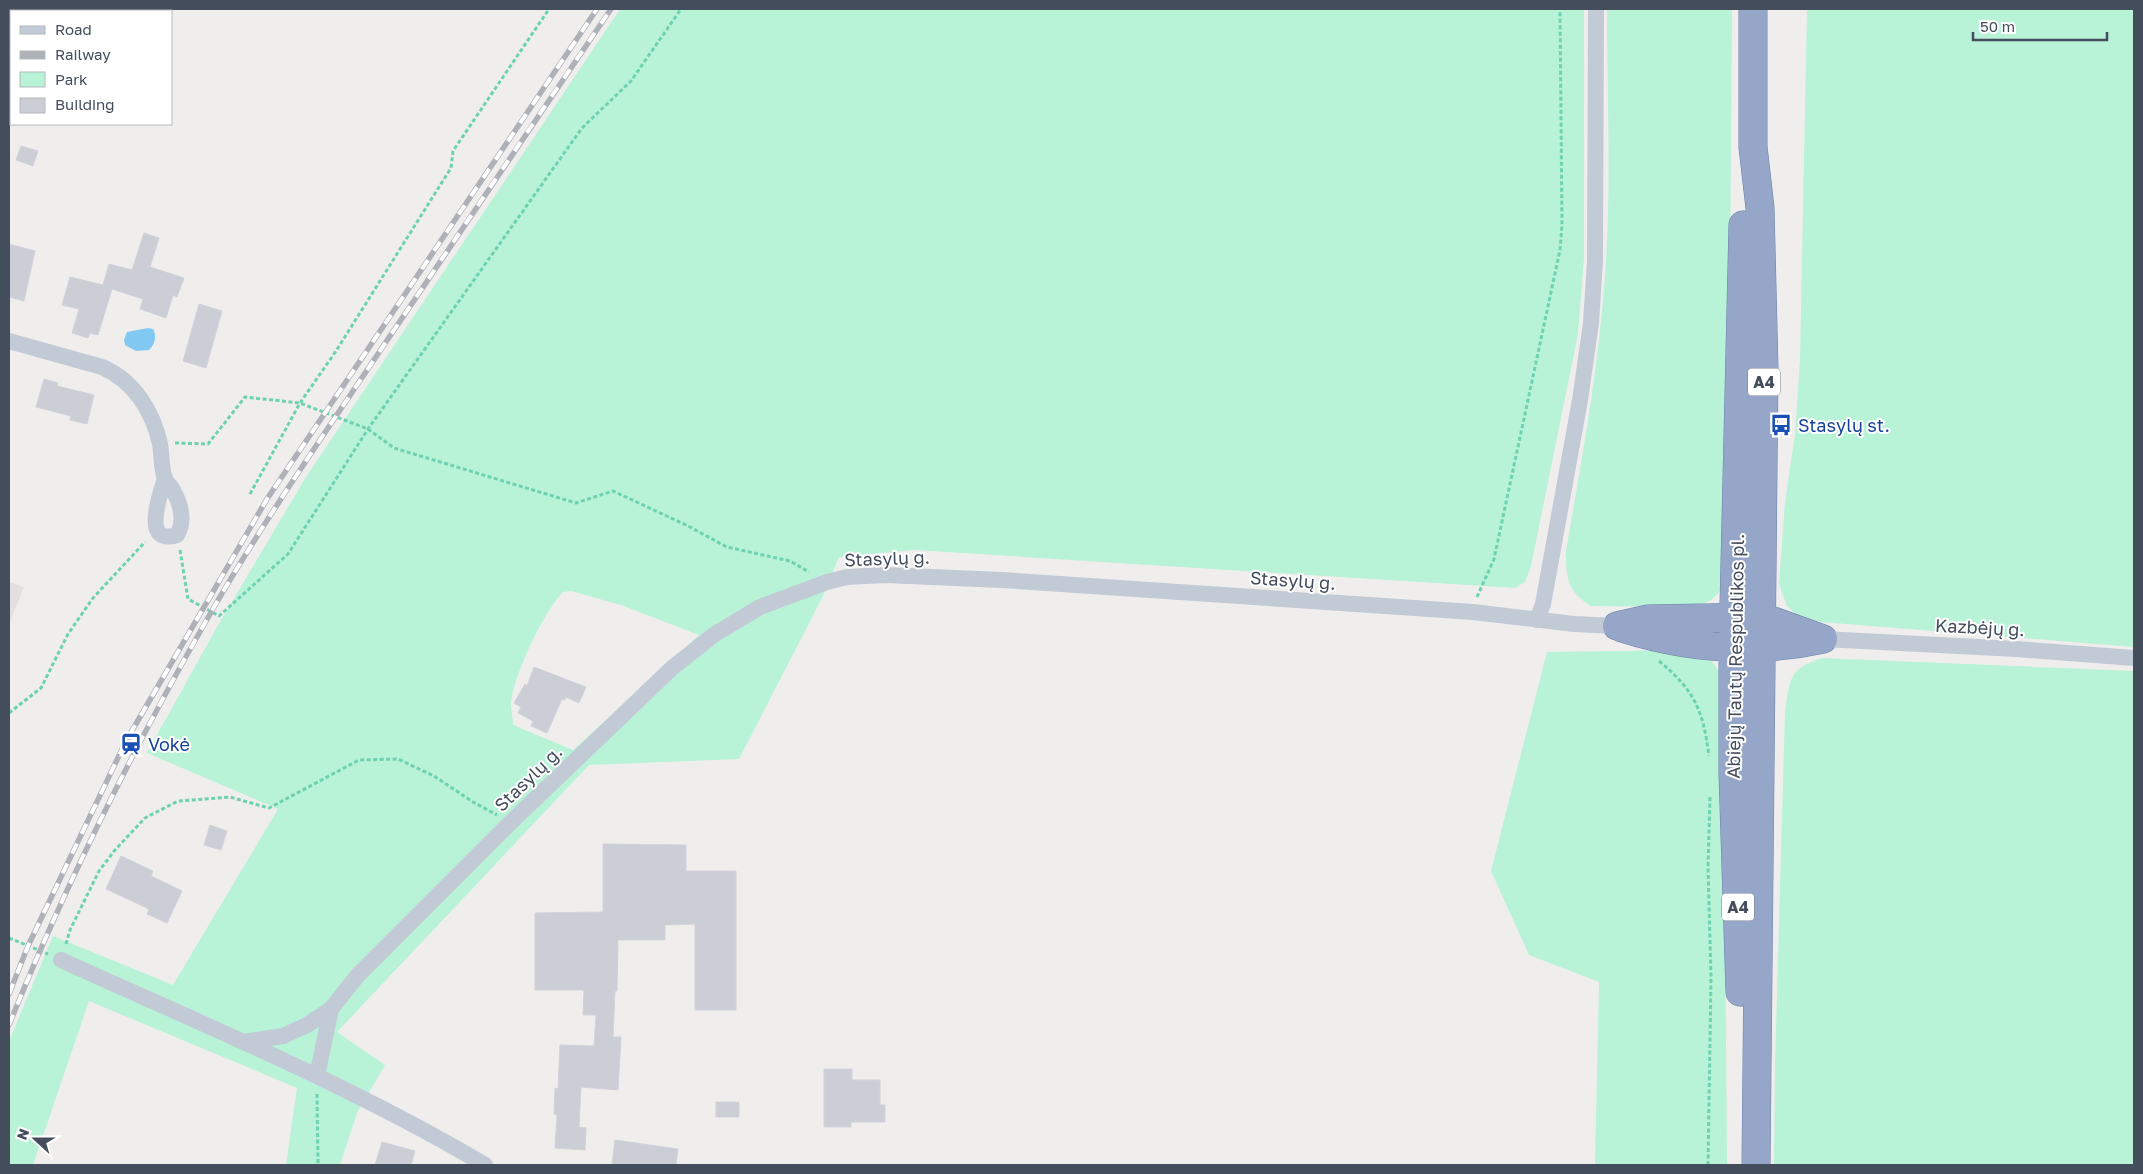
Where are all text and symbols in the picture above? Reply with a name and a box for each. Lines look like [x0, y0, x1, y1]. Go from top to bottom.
legend [10, 10, 172, 125]
scale bar [1973, 10, 2107, 42]
text: 50 m [1980, 17, 2015, 35]
text: Road [55, 20, 92, 38]
text: Railway [55, 45, 111, 63]
text: Park [55, 70, 88, 88]
text: Building [55, 95, 115, 113]
road number: A4 [1748, 368, 1780, 396]
bus stop icon: Stasylų st. [1768, 412, 1794, 438]
place label: Stasylų st. [1798, 414, 1890, 436]
street label: Abiejų Tautų Respublikos pl. [1722, 533, 1748, 779]
street label: Stasylų g. [844, 546, 930, 570]
street label: Stasylų g. [1249, 566, 1337, 594]
street label: Kazbėjų g. [1935, 614, 2025, 640]
station icon: Vokė [118, 731, 144, 757]
place label: Vokė [148, 733, 190, 755]
street label: Stasylų g. [490, 740, 566, 816]
road number: A4 [1722, 894, 1754, 920]
north arrow [10, 1114, 60, 1164]
text: N [13, 1126, 32, 1142]

